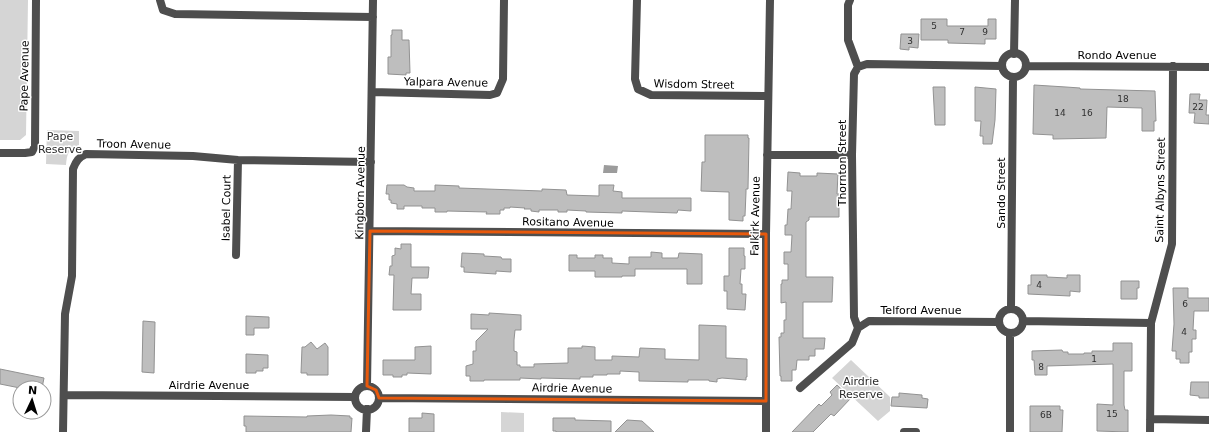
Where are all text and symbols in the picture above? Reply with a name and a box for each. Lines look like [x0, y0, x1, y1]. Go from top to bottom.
house number: 5 [931, 21, 937, 31]
house number: 7 [959, 27, 965, 37]
house number: 9 [982, 27, 988, 37]
house number: 3 [907, 36, 913, 46]
street label: Pape Avenue [17, 40, 32, 112]
street label: Rondo Avenue [1078, 49, 1157, 62]
street label: Yalpara Avenue [403, 75, 489, 90]
street label: Wisdom Street [653, 77, 735, 92]
house number: 18 [1117, 94, 1129, 104]
house number: 22 [1192, 102, 1204, 112]
house number: 14 [1054, 108, 1066, 118]
house number: 16 [1081, 108, 1093, 118]
street label: Thornton Street [836, 119, 849, 207]
park label: Pape Reserve [38, 130, 82, 156]
street label: Troon Avenue [96, 137, 171, 152]
street label: Saint Albyns Street [1153, 137, 1168, 243]
street label: Kingborn Avenue [353, 146, 368, 240]
street label: Sando Street [995, 157, 1008, 229]
street label: Isabel Court [219, 174, 234, 241]
street label: Falkirk Avenue [748, 176, 763, 256]
street label: Rositano Avenue [522, 215, 614, 230]
house number: 4 [1036, 280, 1042, 290]
house number: 6 [1182, 299, 1188, 309]
street label: Telford Avenue [880, 304, 962, 317]
house number: 4 [1181, 327, 1187, 337]
house number: 1 [1091, 354, 1097, 364]
house number: 8 [1038, 362, 1044, 372]
park label: Airdrie Reserve [839, 375, 883, 401]
street label: Airdrie Avenue [169, 379, 250, 392]
north arrow [12, 380, 52, 420]
street label: Airdrie Avenue [532, 381, 613, 396]
text: N [28, 384, 38, 397]
house number: 15 [1106, 409, 1118, 419]
house number: 6B [1040, 410, 1052, 420]

